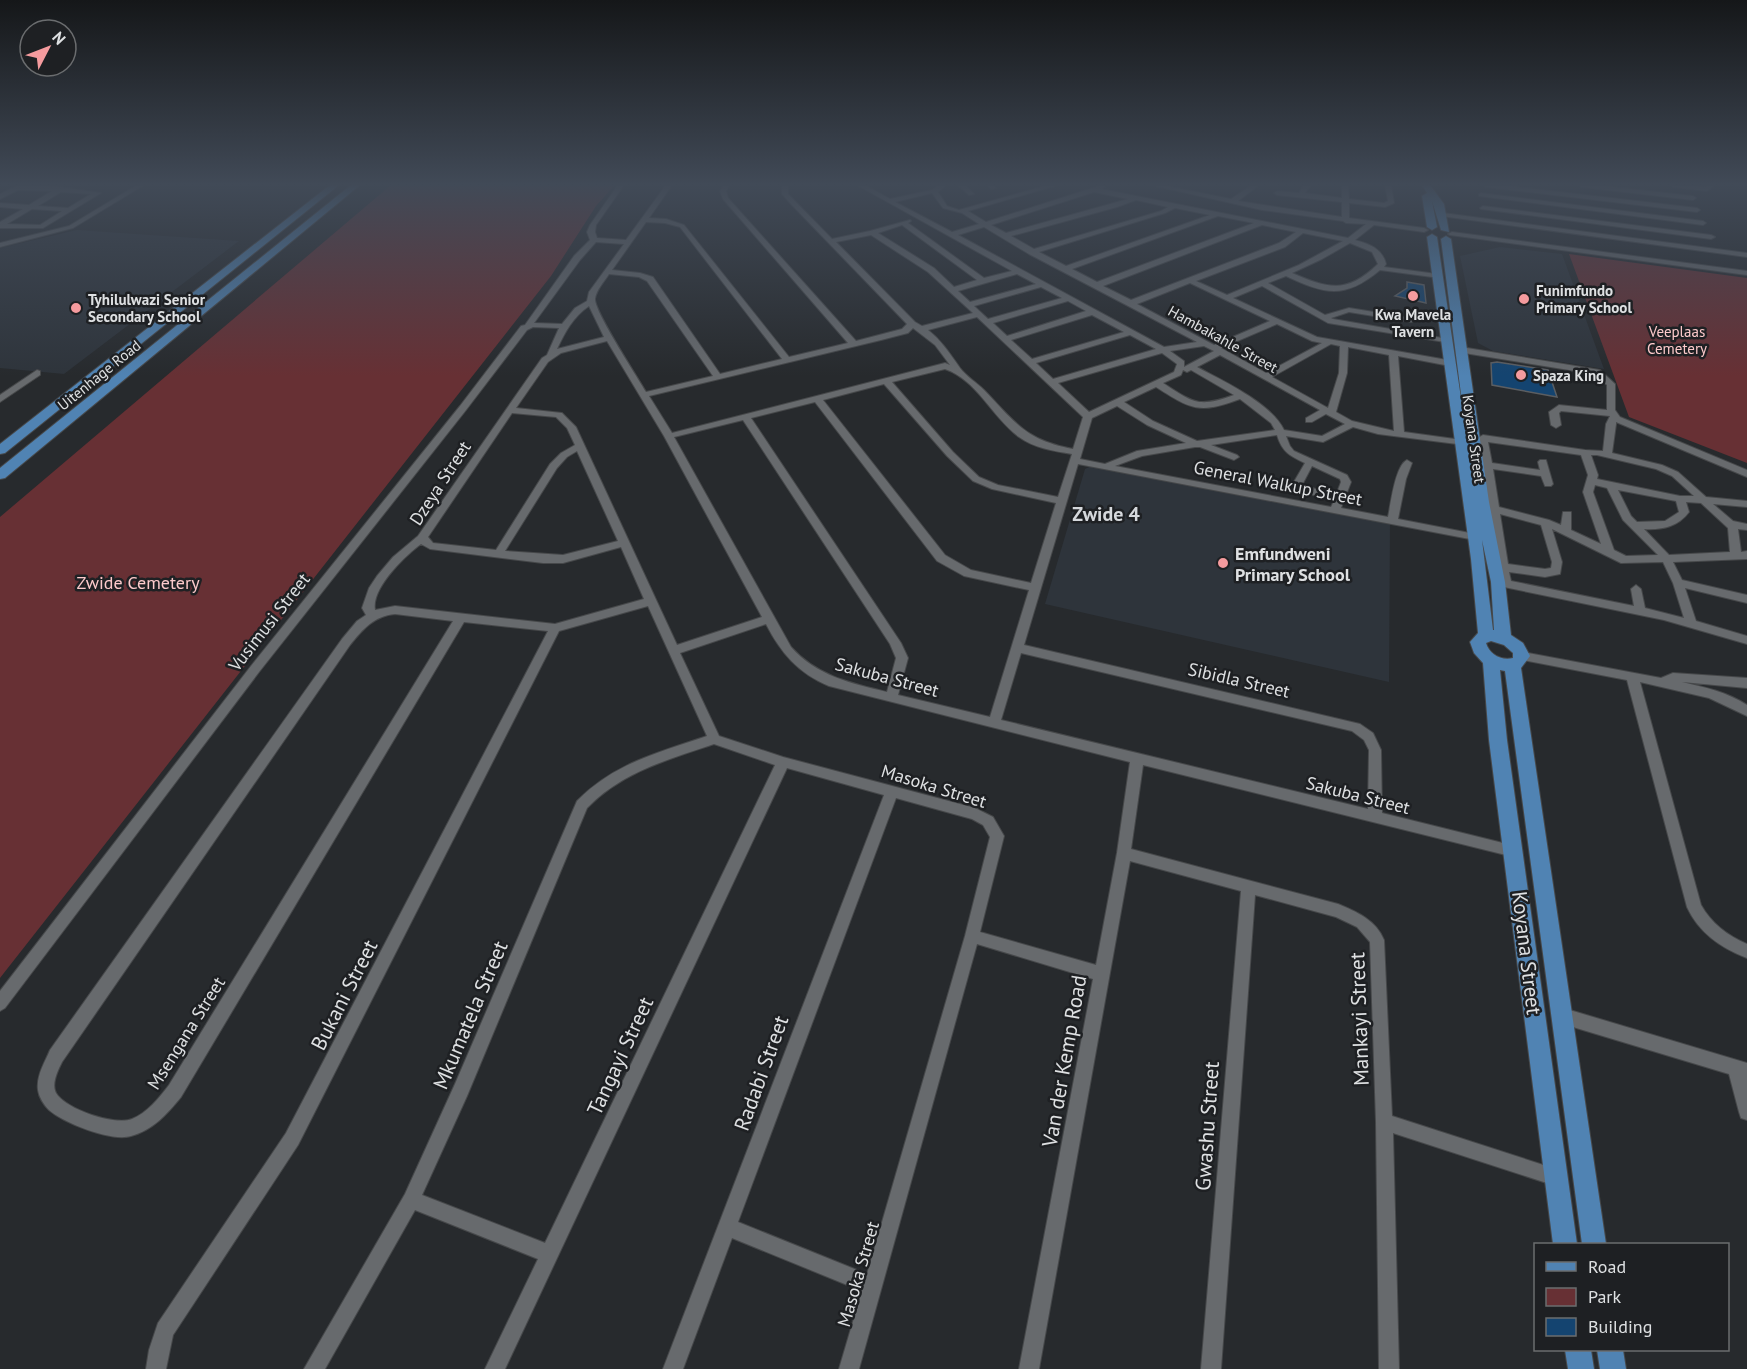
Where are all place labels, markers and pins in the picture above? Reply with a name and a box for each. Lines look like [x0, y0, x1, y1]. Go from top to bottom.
place label: Funimfundo Primary School [1536, 281, 1632, 317]
marker: Kwa Mavela Tavern [1406, 289, 1420, 303]
place label: Tyhilulwazi Senior Secondary School [88, 290, 206, 326]
marker: Funimfundo Primary School [1517, 292, 1531, 306]
marker: Tyhilulwazi Senior Secondary School [69, 301, 83, 315]
place label: Kwa Mavela Tavern [1375, 305, 1451, 341]
place label: Spaza King [1533, 366, 1604, 385]
marker: Spaza King [1514, 368, 1528, 382]
place label: Emfundweni Primary School [1235, 542, 1351, 586]
marker: Emfundweni Primary School [1216, 556, 1230, 570]

